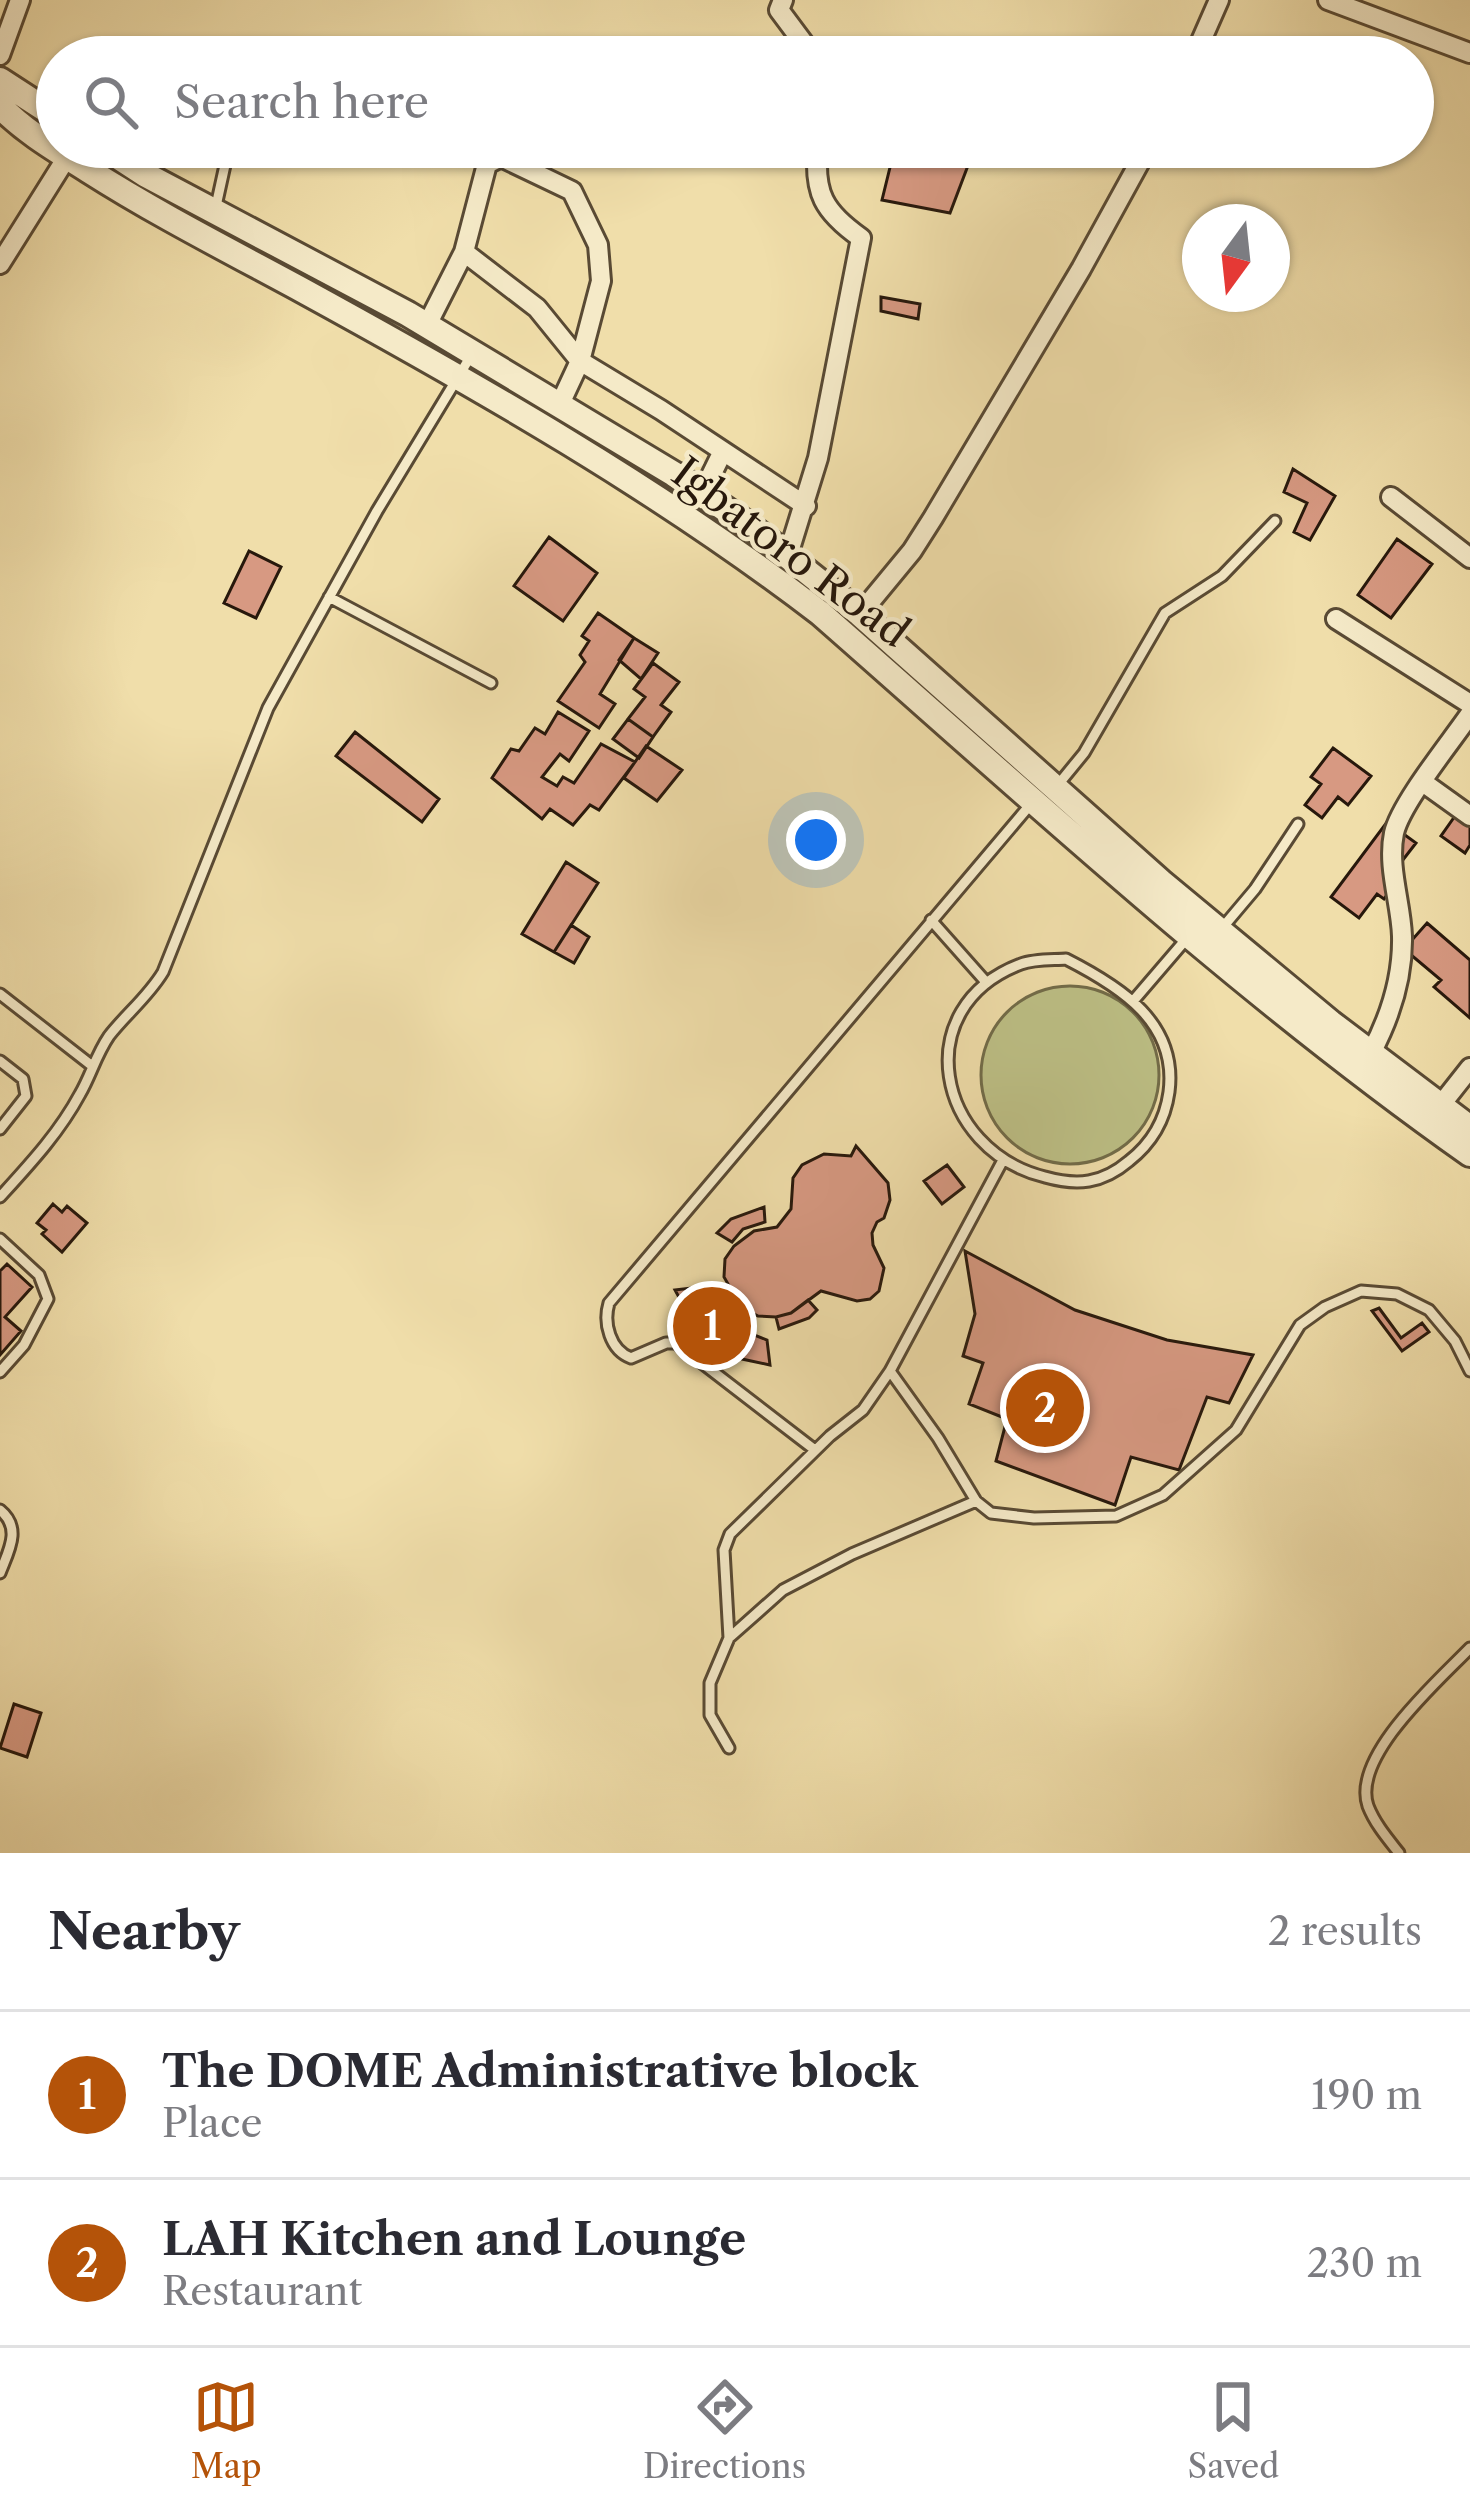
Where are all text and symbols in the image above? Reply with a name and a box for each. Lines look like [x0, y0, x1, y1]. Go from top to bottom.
search box [36, 36, 1434, 168]
icon: search [78, 69, 144, 135]
text: Search here [174, 74, 429, 130]
north arrow [1182, 204, 1290, 312]
street label: Igbatoro Road [662, 446, 920, 658]
your location [786, 810, 846, 870]
pin: 1 [673, 1281, 751, 1371]
pin: 2 [1006, 1363, 1084, 1453]
text: Nearby [48, 1900, 240, 1962]
text: 2 results [1268, 1907, 1422, 1955]
text: The DOME Administrative block [162, 2043, 918, 2099]
text: 1 [78, 2071, 96, 2119]
text: 190 m [1311, 2071, 1422, 2119]
text: Place [162, 2099, 262, 2147]
text: LAH Kitchen and Lounge [162, 2211, 746, 2267]
text: 2 [75, 2239, 99, 2287]
text: 230 m [1307, 2239, 1422, 2287]
text: Restaurant [162, 2267, 362, 2315]
tab: Map [191, 2374, 262, 2487]
tab: Directions [643, 2374, 806, 2487]
tab: Saved [1188, 2374, 1279, 2487]

